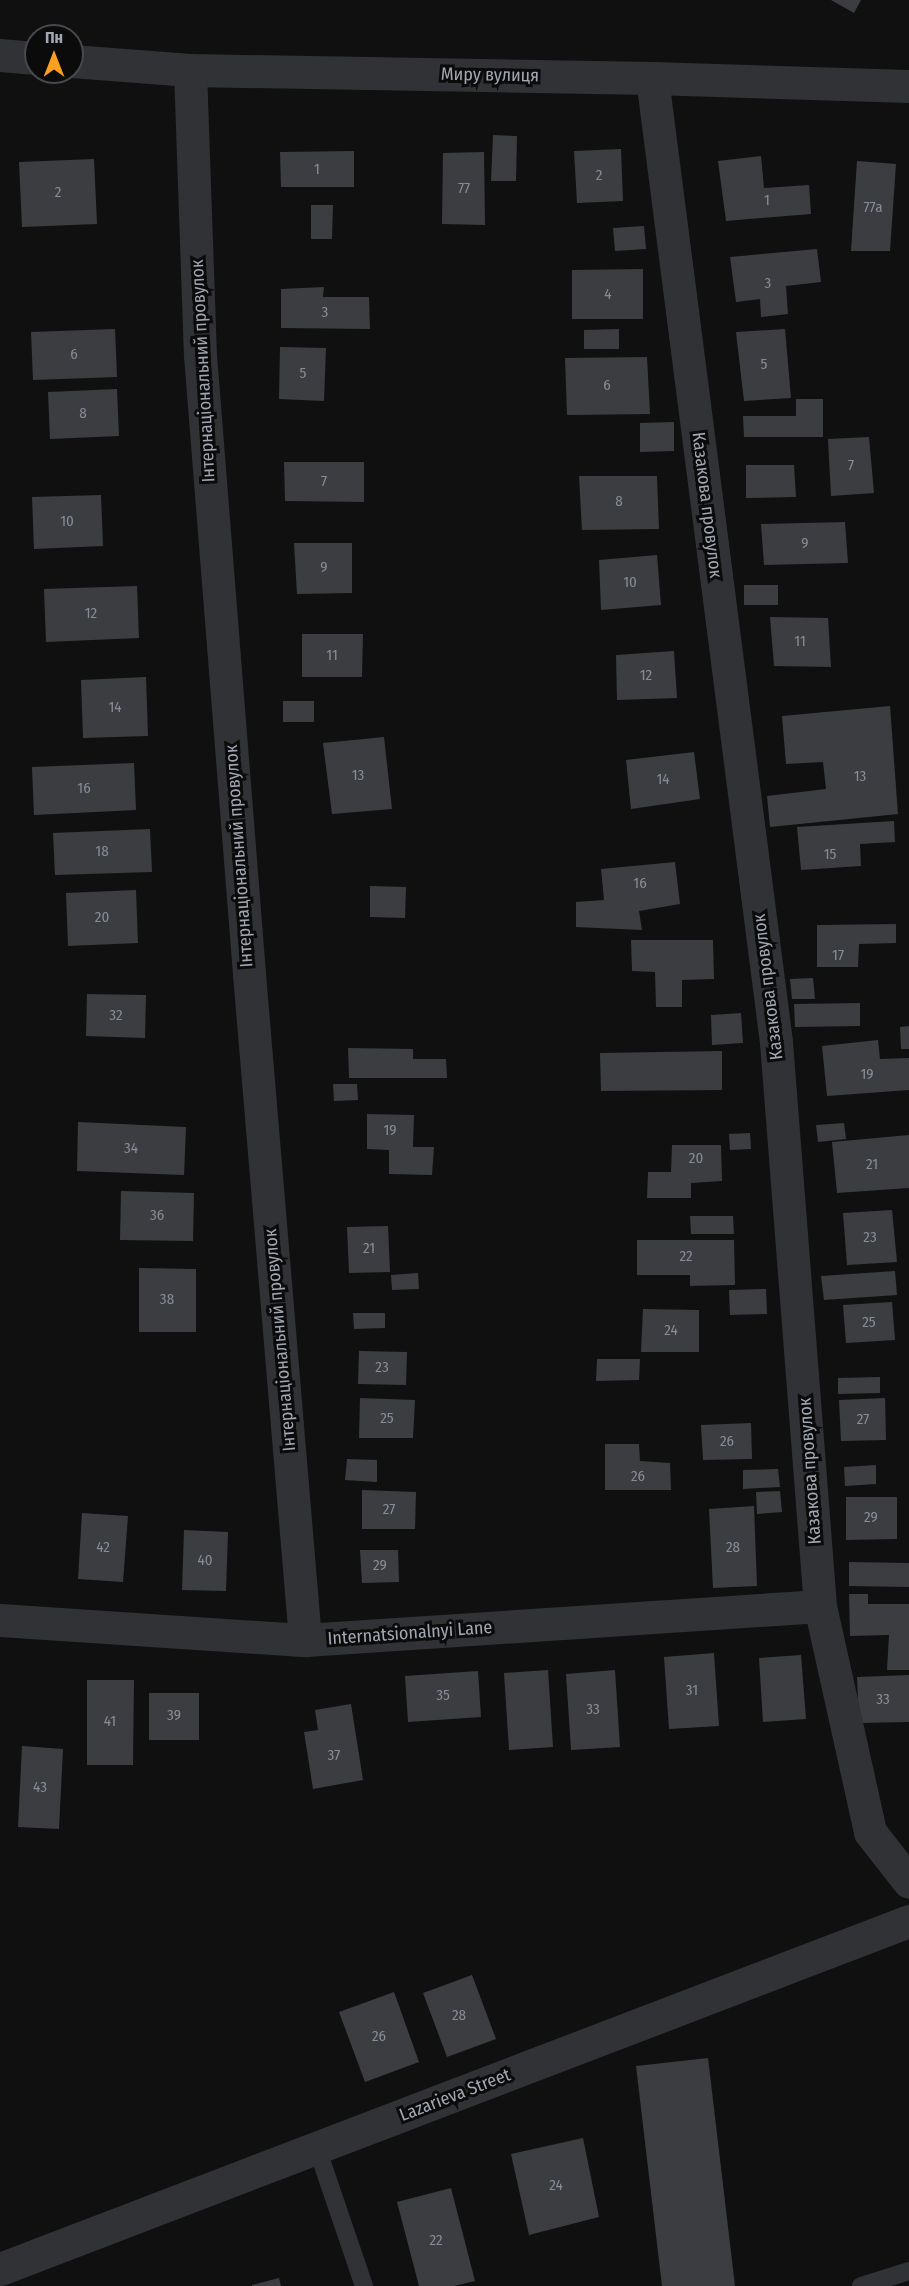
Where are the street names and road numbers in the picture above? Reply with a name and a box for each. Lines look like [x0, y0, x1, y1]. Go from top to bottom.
street label: Миру вулиця [441, 63, 539, 87]
street label: Інтернаціональний провулок [186, 259, 220, 483]
street label: Казакова провулок [687, 431, 727, 579]
street label: Інтернаціональний провулок [220, 744, 258, 968]
street label: Казакова провулок [748, 913, 788, 1061]
street label: Інтернаціональний провулок [260, 1228, 300, 1452]
street label: Казакова провулок [794, 1397, 826, 1545]
street label: Internatsionalnyi Lane [327, 1616, 493, 1650]
street label: Lazarieva Street [396, 2064, 514, 2126]

